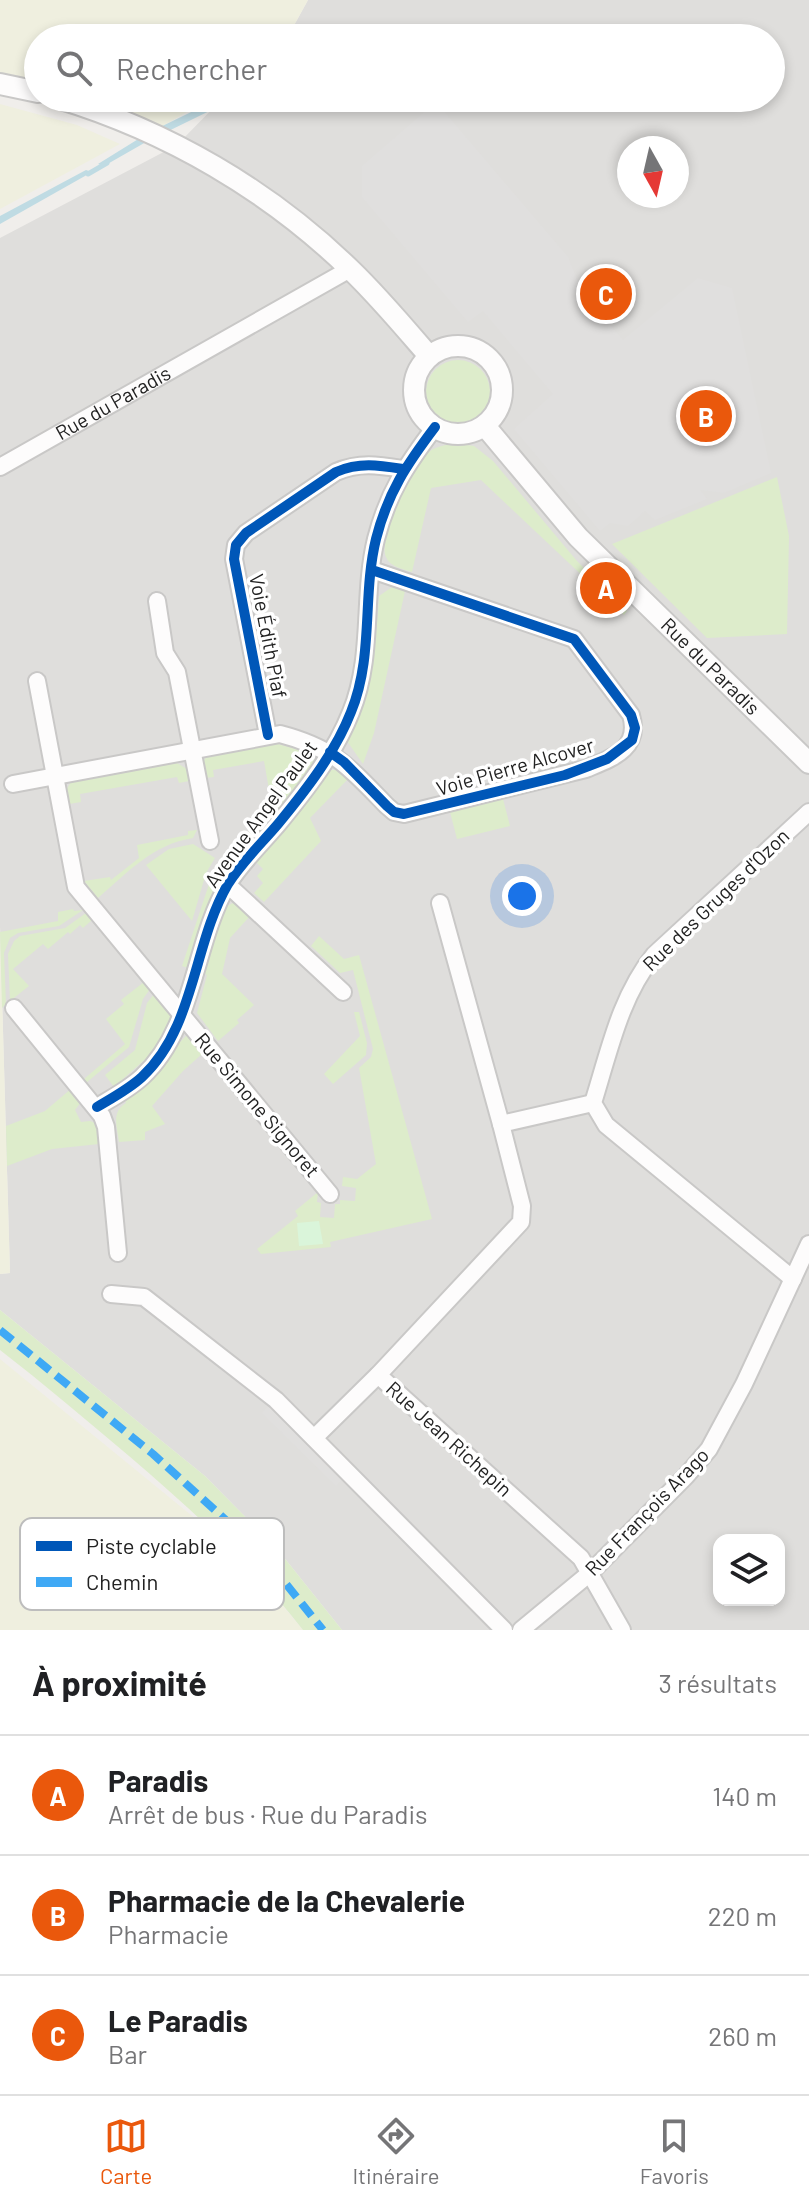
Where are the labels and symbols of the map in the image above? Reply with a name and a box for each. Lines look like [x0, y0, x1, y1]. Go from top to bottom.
north arrow [617, 136, 689, 208]
pin: C [580, 264, 632, 324]
street label: Rue du Paradis [51, 360, 174, 444]
pin: B [680, 386, 732, 446]
pin: A [580, 558, 632, 618]
street label: Voie Édith Piaf [245, 572, 293, 700]
street label: Rue du Paradis [657, 612, 765, 719]
street label: Voie Pierre Alcover [433, 732, 596, 800]
street label: Avenue Angel Paulet [199, 735, 321, 891]
street label: Rue des Gruges d'Ozon [637, 823, 794, 975]
your location [502, 876, 542, 916]
street label: Rue Simone Signoret [190, 1027, 325, 1181]
street label: Rue Jean Richepin [382, 1376, 517, 1501]
street label: Rue François Arago [579, 1443, 713, 1580]
legend [20, 1518, 284, 1610]
text: Piste cyclable [86, 1532, 217, 1558]
text: Chemin [86, 1568, 158, 1594]

